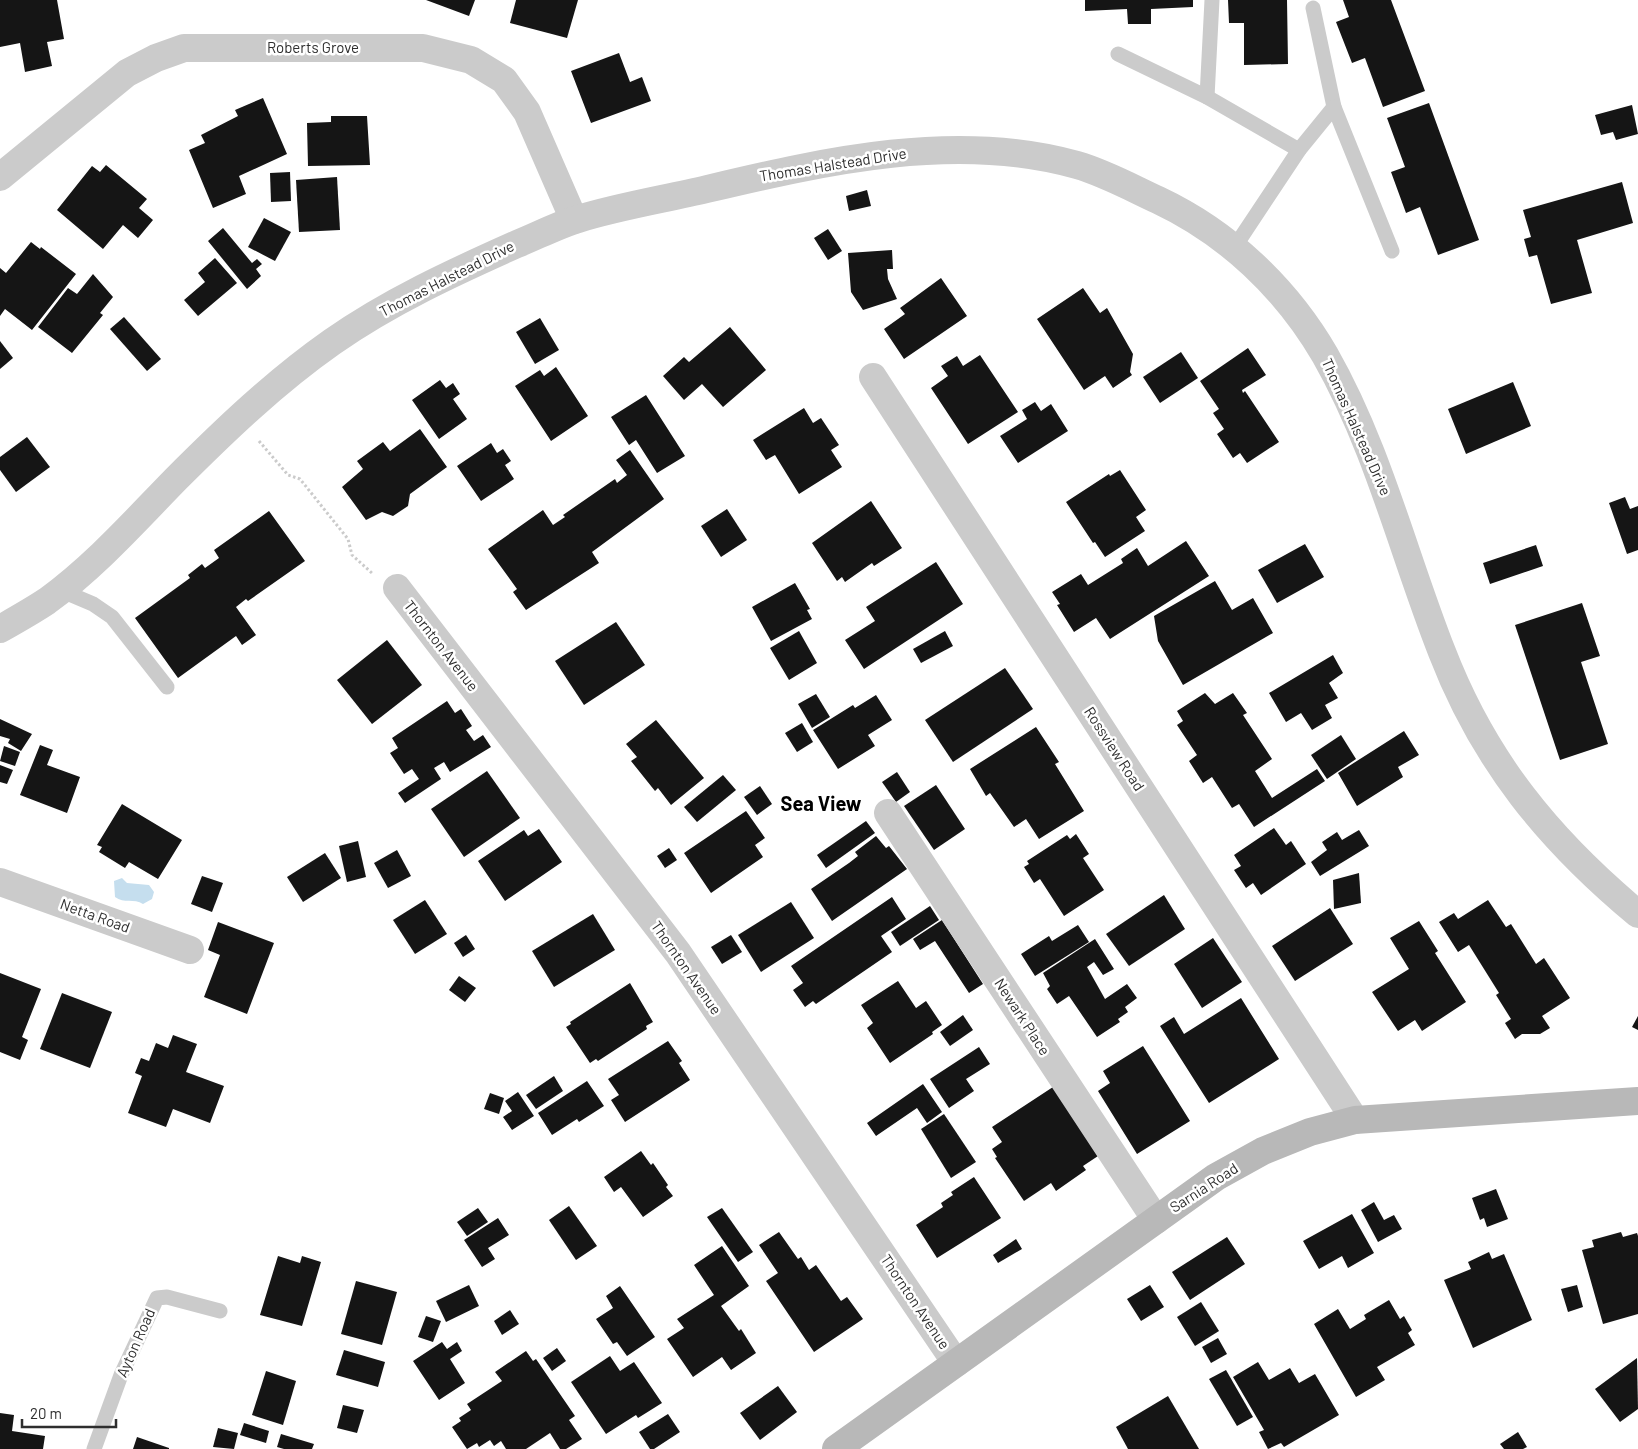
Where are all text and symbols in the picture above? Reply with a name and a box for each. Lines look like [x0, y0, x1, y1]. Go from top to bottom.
street label: Roberts Grove [267, 38, 359, 56]
street label: Thomas Halstead Drive [758, 144, 908, 185]
street label: Thomas Halstead Drive [376, 236, 517, 320]
street label: Thomas Halstead Drive [1318, 355, 1395, 498]
street label: Thornton Avenue [401, 596, 483, 694]
street label: Rossview Road [1081, 703, 1149, 794]
district label: Sea View [781, 791, 862, 815]
street label: Netta Road [58, 894, 133, 936]
street label: Thornton Avenue [648, 917, 726, 1018]
street label: Newark Place [991, 975, 1054, 1058]
street label: Sarnia Road [1166, 1158, 1241, 1216]
street label: Thornton Avenue [877, 1251, 954, 1352]
street label: Ayton Road [112, 1305, 158, 1380]
scale bar [22, 1396, 116, 1428]
text: 20 m [30, 1404, 62, 1422]

